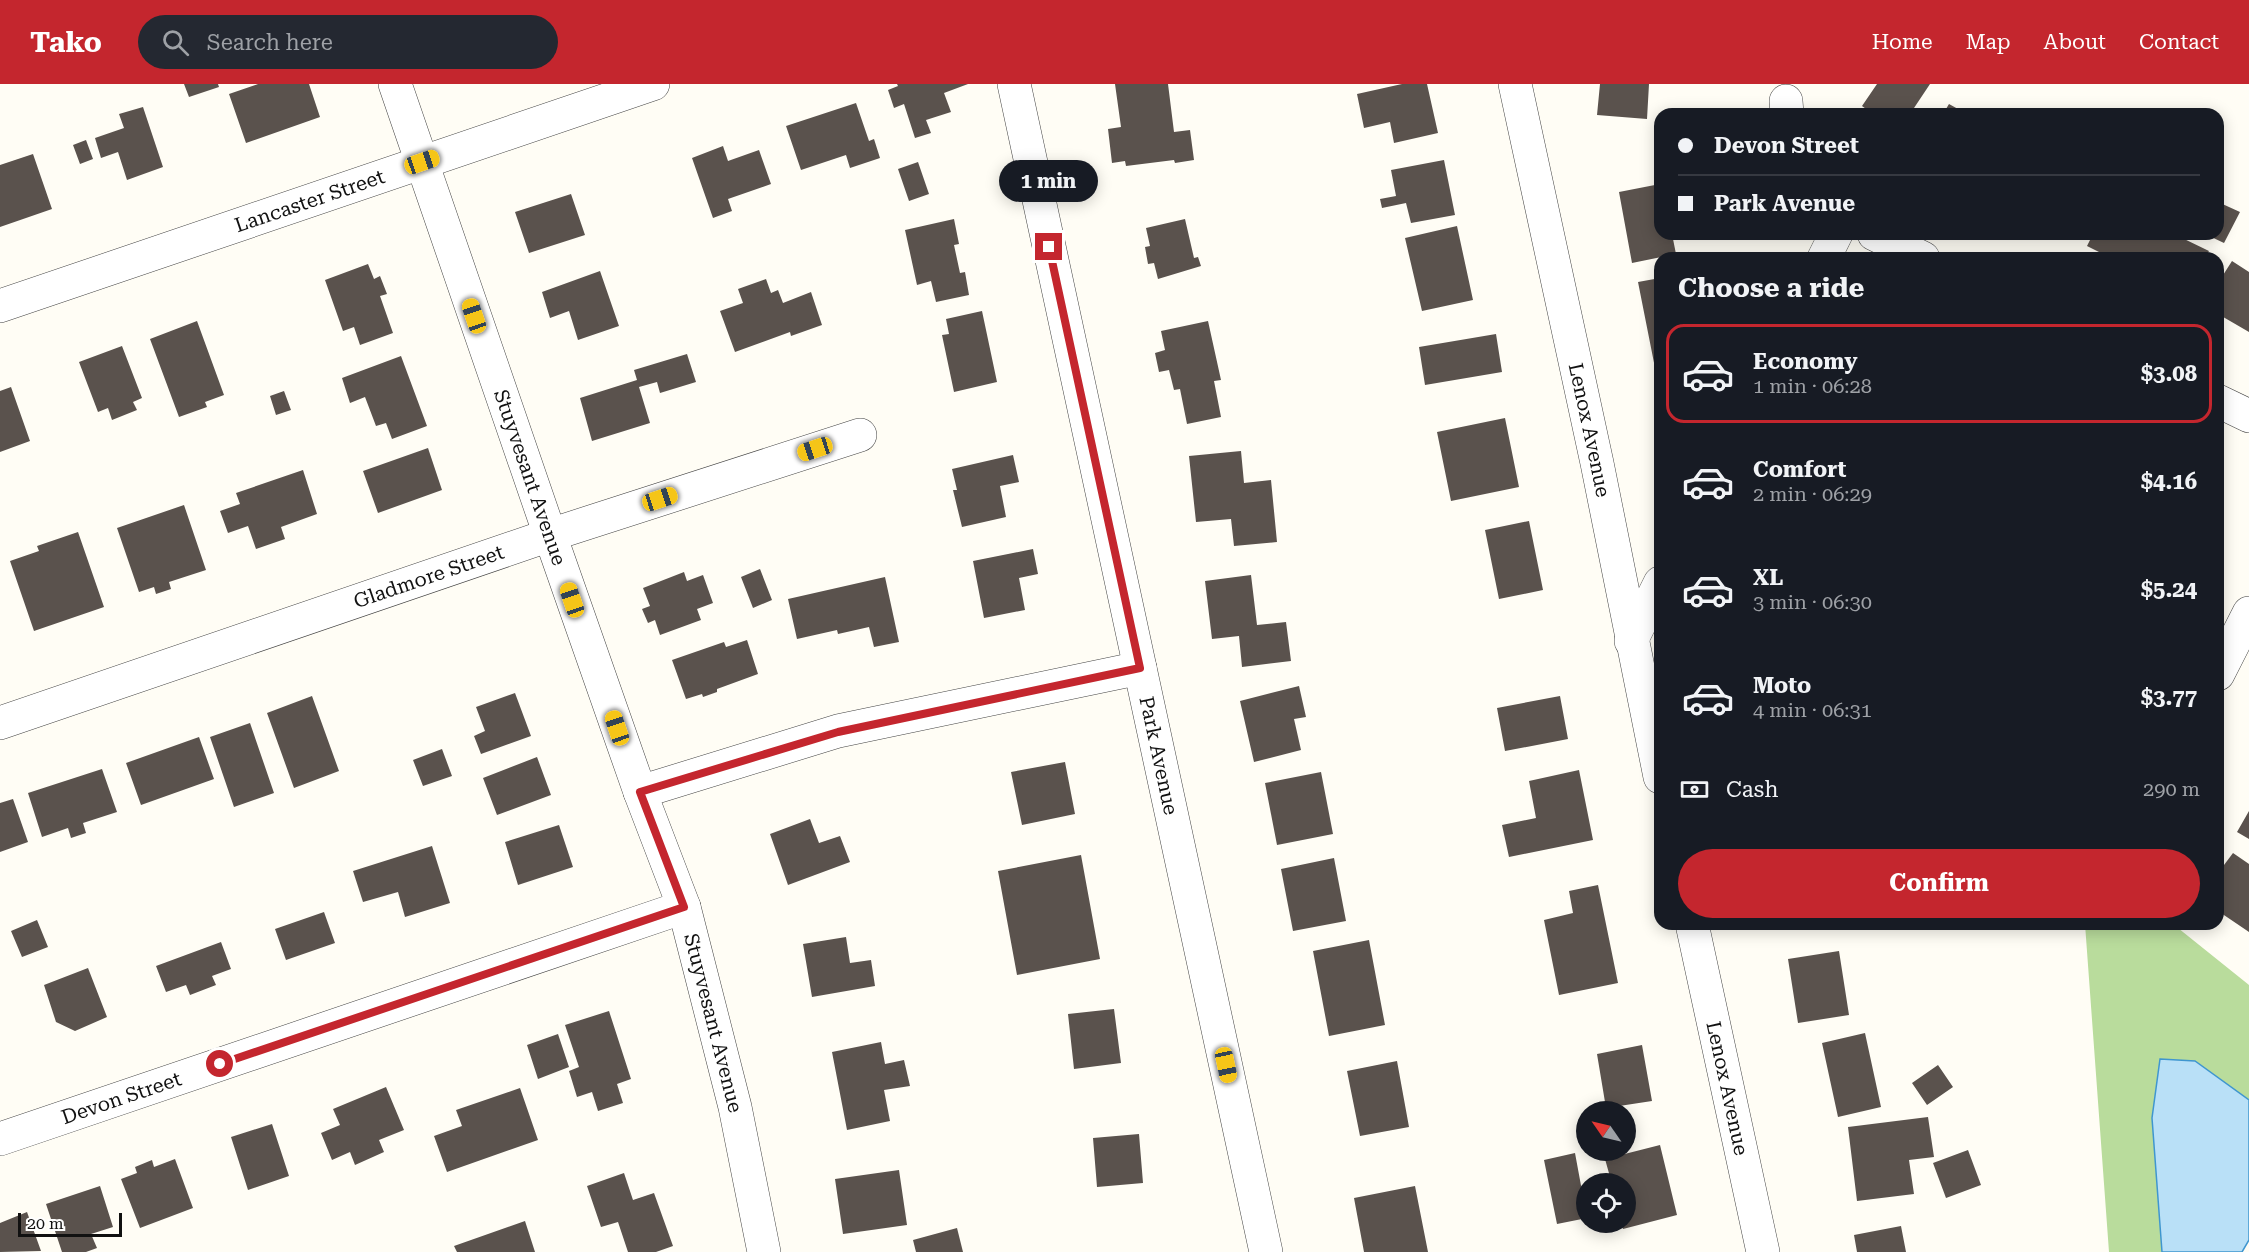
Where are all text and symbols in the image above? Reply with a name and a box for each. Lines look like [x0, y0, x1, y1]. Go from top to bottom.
search box [138, 15, 558, 69]
text: Tako [30, 26, 102, 59]
icon: search [159, 26, 192, 59]
text: Search here [207, 30, 333, 55]
text: Home [1872, 30, 1933, 54]
text: Map [1966, 30, 2011, 54]
text: About [2044, 30, 2106, 54]
text: Contact [2139, 30, 2219, 54]
text: Devon Street [1714, 133, 1859, 158]
car [402, 148, 442, 176]
callout: 1 min [1000, 160, 1098, 202]
street label: Lancaster Street [231, 164, 388, 237]
text: 1 min [1021, 169, 1076, 193]
text: Park Avenue [1714, 191, 1855, 216]
route end [1035, 233, 1062, 260]
text: Choose a ride [1678, 272, 1864, 304]
car [460, 296, 488, 336]
icon: car [1681, 347, 1735, 401]
text: Economy [1753, 349, 1857, 374]
street label: Lenox Avenue [1564, 361, 1616, 499]
text: $3.08 [2141, 361, 2197, 386]
text: 1 min · 06:28 [1753, 374, 1872, 398]
street label: Stuyvesant Avenue [489, 386, 572, 568]
car [795, 435, 835, 463]
icon: car [1681, 455, 1735, 509]
text: Comfort [1753, 457, 1846, 482]
text: $4.16 [2141, 469, 2197, 494]
text: 2 min · 06:29 [1753, 482, 1872, 506]
car [640, 485, 680, 513]
street label: Gladmore Street [350, 540, 507, 613]
icon: car [1681, 563, 1735, 617]
text: XL [1753, 565, 1783, 590]
text: $5.24 [2141, 577, 2197, 602]
car [558, 580, 586, 620]
text: 3 min · 06:30 [1753, 590, 1872, 614]
icon: car [1681, 671, 1735, 725]
text: Moto [1753, 673, 1811, 698]
text: $3.77 [2141, 685, 2197, 710]
street label: Park Avenue [1134, 694, 1183, 817]
text: 4 min · 06:31 [1753, 698, 1872, 722]
car [603, 708, 631, 748]
icon: cash [1678, 773, 1711, 806]
text: Cash [1726, 777, 1778, 802]
text: 290 m [2143, 777, 2200, 801]
button: Confirm [1678, 849, 2200, 918]
street label: Stuyvesant Avenue [679, 931, 748, 1115]
street label: Lenox Avenue [1701, 1019, 1754, 1158]
car [1213, 1046, 1239, 1084]
route start [206, 1050, 233, 1077]
street label: Devon Street [58, 1066, 185, 1129]
north arrow [1576, 1101, 1636, 1161]
map controls [1576, 1101, 1636, 1233]
button: locate [1576, 1173, 1636, 1233]
scale bar [18, 1210, 122, 1238]
text: 20 m [27, 1214, 64, 1233]

